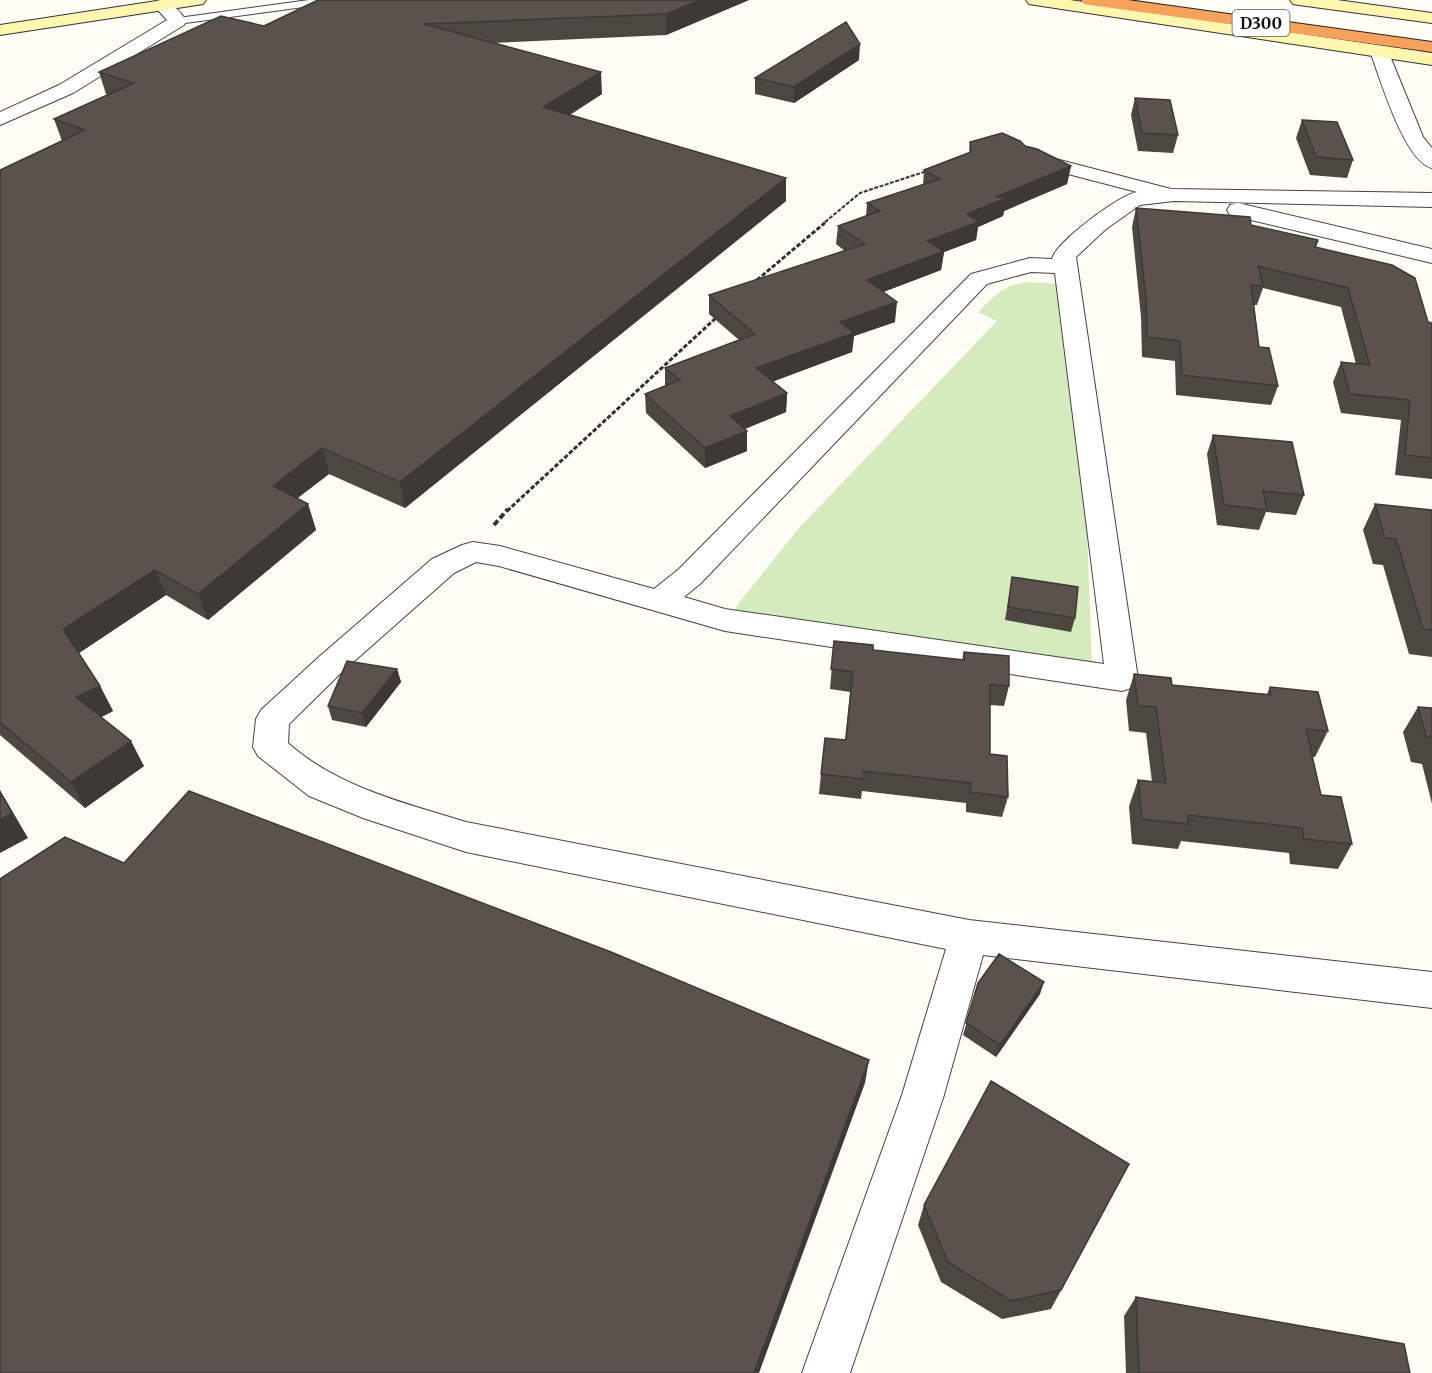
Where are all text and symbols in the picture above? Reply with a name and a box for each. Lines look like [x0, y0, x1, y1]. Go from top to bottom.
road number: D300 [1232, 10, 1290, 36]

